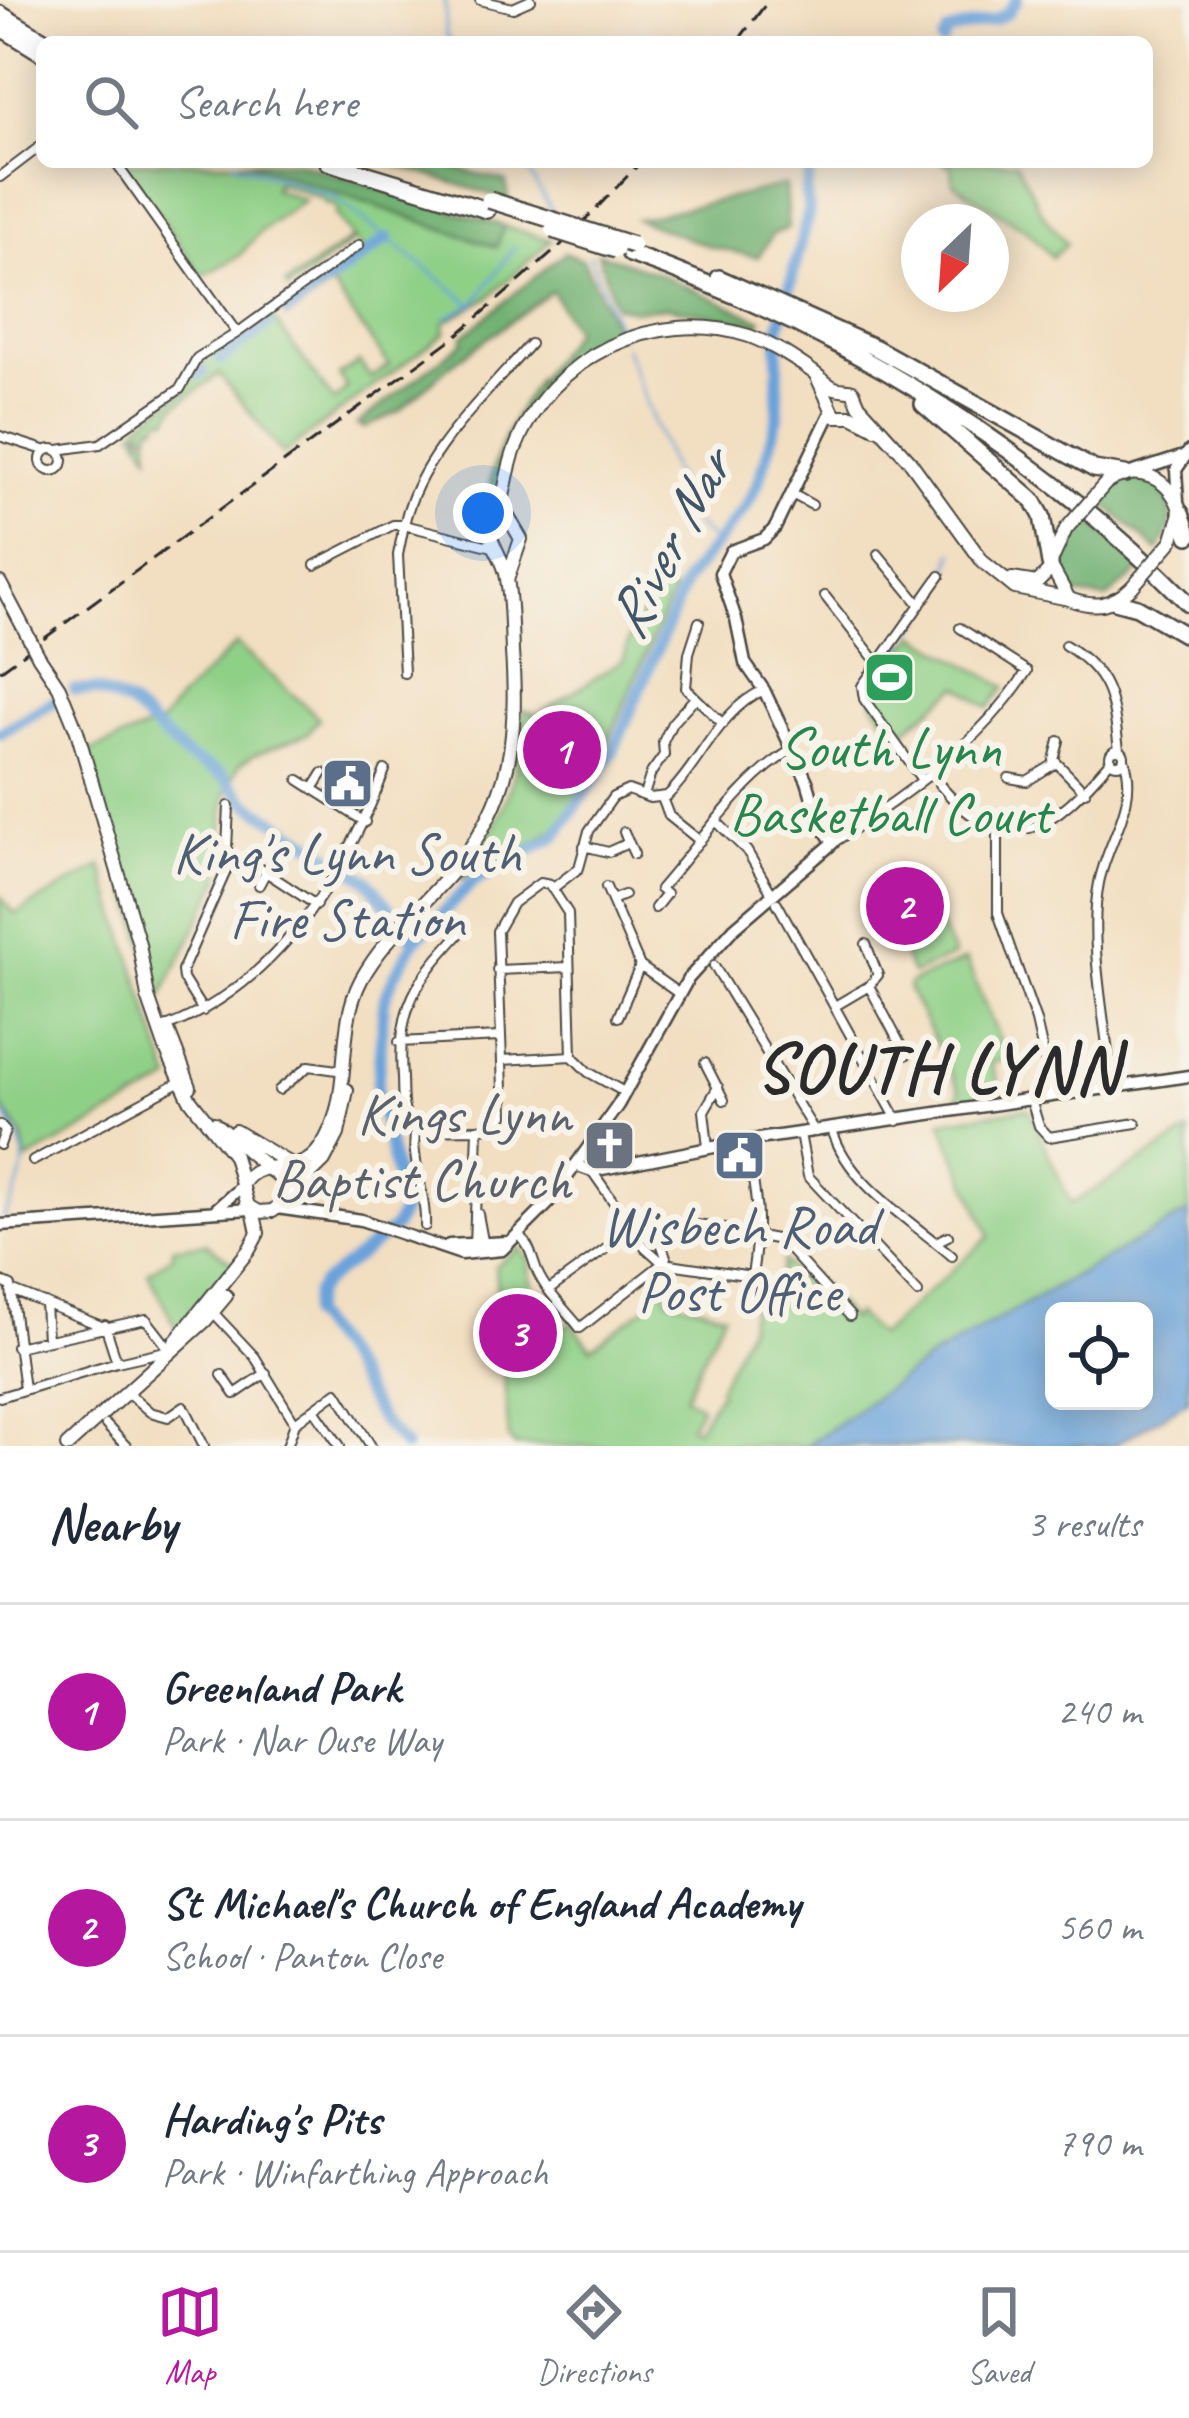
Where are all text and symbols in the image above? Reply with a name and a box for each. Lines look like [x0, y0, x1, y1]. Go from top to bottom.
search box [36, 36, 1153, 168]
icon: search [78, 69, 144, 135]
text: Search here [174, 74, 357, 131]
north arrow [901, 204, 1009, 312]
water label: River Nar [587, 430, 753, 650]
your location [453, 483, 513, 543]
sports icon: South Lynn Basketball Court [862, 650, 918, 706]
pin: 1 [523, 705, 601, 795]
place label: South Lynn Basketball Court [730, 712, 1056, 850]
public building icon: King's Lynn South Fire Station [319, 755, 375, 811]
place label: King's Lynn South Fire Station [173, 817, 522, 955]
pin: 2 [866, 861, 944, 951]
district label: SOUTH LYNN [755, 1025, 1129, 1112]
place label: Kings Lynn Baptist Church [273, 1078, 574, 1216]
church icon: Kings Lynn Baptist Church [582, 1118, 638, 1174]
public building icon: Wisbech Road Post Office [711, 1128, 767, 1184]
place label: Wisbech Road Post Office [601, 1190, 885, 1328]
pin: 3 [479, 1288, 557, 1378]
map controls [1045, 1302, 1153, 1410]
button: locate [1045, 1302, 1153, 1410]
text: Nearby [48, 1492, 176, 1556]
text: 3 results [1027, 1500, 1141, 1549]
text: Greenland Park [162, 1659, 400, 1716]
text: 1 [78, 1687, 96, 1736]
text: 240 m [1057, 1687, 1141, 1736]
text: Park · Nar Ouse Way [162, 1716, 442, 1765]
text: St Michael's Church of England Academy [162, 1875, 800, 1932]
text: 2 [78, 1903, 96, 1952]
text: 560 m [1057, 1903, 1141, 1952]
text: School · Panton Close [162, 1932, 442, 1981]
text: Harding's Pits [162, 2091, 381, 2148]
text: 3 [78, 2119, 96, 2168]
text: 790 m [1057, 2119, 1141, 2168]
text: Park · Winfarthing Approach [162, 2148, 548, 2197]
tab: Map [157, 2279, 223, 2393]
tab: Directions [537, 2279, 652, 2393]
tab: Saved [966, 2279, 1032, 2393]

